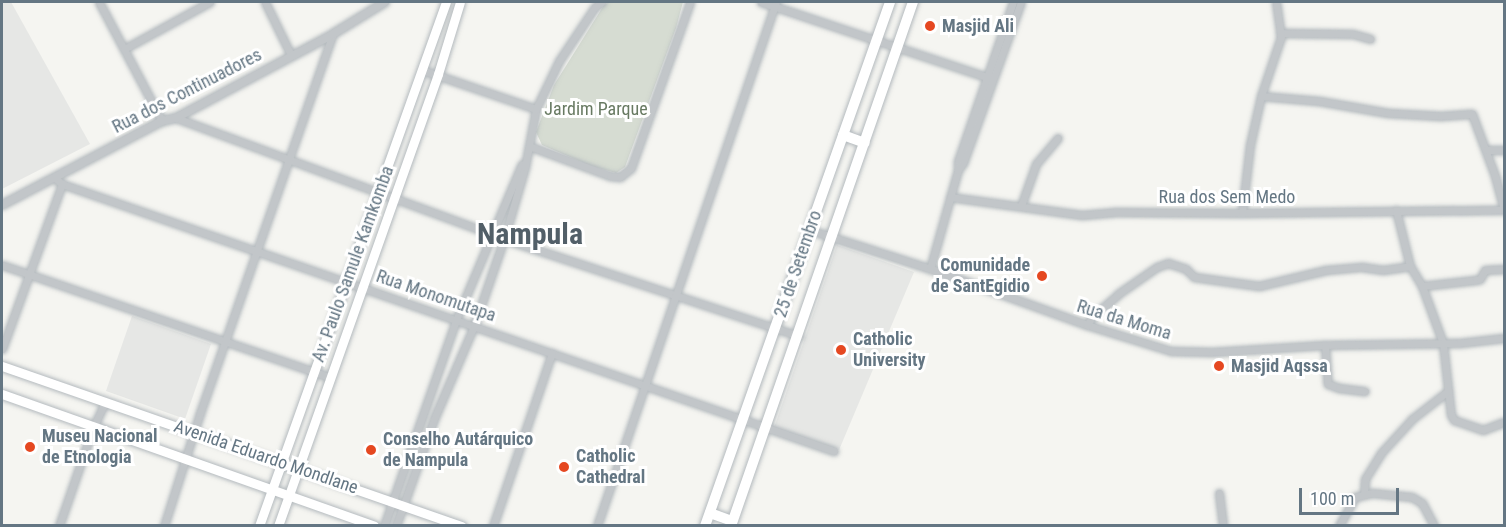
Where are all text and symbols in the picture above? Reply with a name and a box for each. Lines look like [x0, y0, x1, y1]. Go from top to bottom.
place label: Masjid Ali [942, 15, 1014, 37]
marker: Masjid Ali [923, 19, 937, 33]
street label: Rua dos Continuadores [109, 44, 265, 138]
park label: Jardim Parque [544, 98, 648, 120]
street label: Av. Paulo Samule Kamkomba [307, 163, 399, 365]
street label: Rua dos Sem Medo [1159, 186, 1295, 208]
street label: 25 de Setembro [770, 208, 826, 320]
district label: Nampula [477, 216, 583, 252]
place label: Comunidade de SantEgidio [931, 255, 1030, 298]
street label: Rua Monomutapa [373, 265, 499, 327]
marker: Comunidade de SantEgidio [1035, 269, 1049, 283]
street label: Rua da Moma [1074, 295, 1174, 345]
place label: Catholic University [853, 329, 925, 372]
marker: Catholic University [834, 343, 848, 357]
place label: Masjid Aqssa [1231, 355, 1328, 377]
marker: Masjid Aqssa [1212, 359, 1226, 373]
street label: Avenida Eduardo Mondlane [171, 415, 361, 499]
place label: Museu Nacional de Etnologia [42, 426, 157, 468]
place label: Conselho Autárquico de Nampula [383, 429, 533, 472]
marker: Museu Nacional de Etnologia [23, 440, 37, 454]
marker: Conselho Autárquico de Nampula [364, 443, 378, 457]
place label: Catholic Cathedral [576, 446, 645, 488]
marker: Catholic Cathedral [557, 460, 571, 474]
scale bar [1302, 476, 1402, 514]
text: 100 m [1310, 488, 1354, 509]

